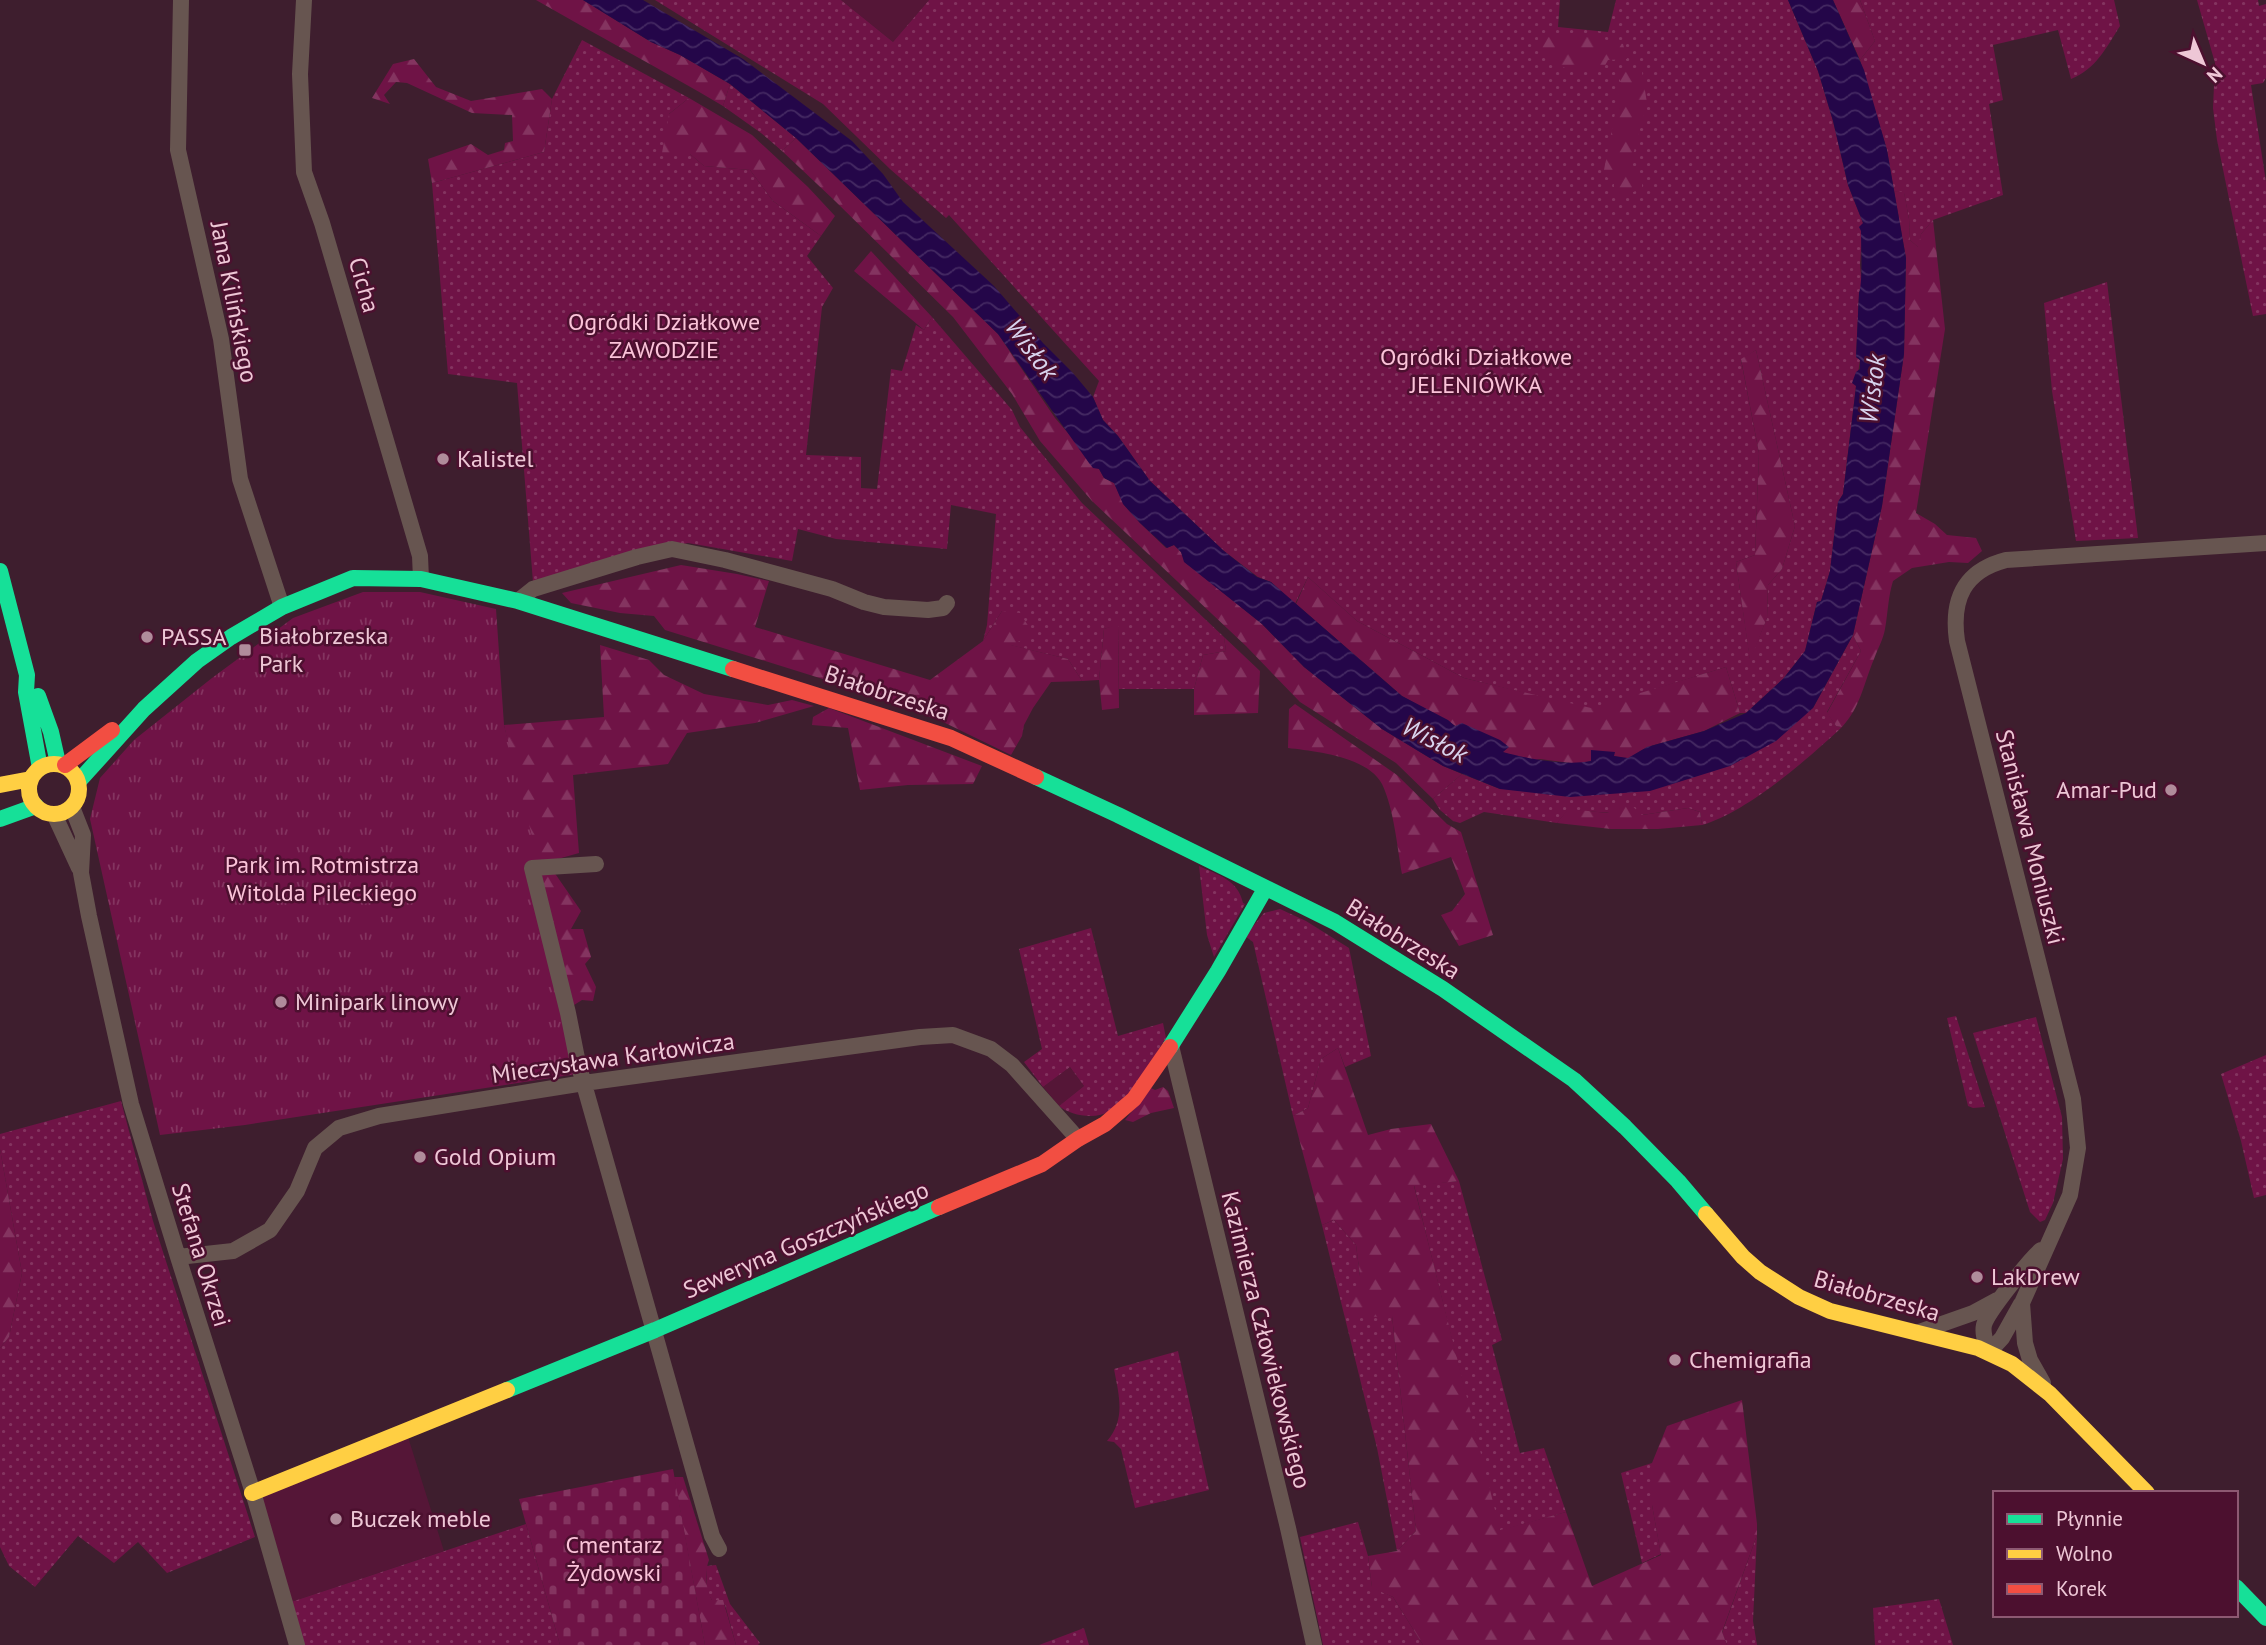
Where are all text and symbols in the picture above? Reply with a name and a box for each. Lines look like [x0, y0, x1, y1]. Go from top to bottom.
north arrow [2168, 28, 2238, 98]
text: N [2202, 62, 2228, 88]
street label: Jana Kilińskiego [203, 218, 265, 385]
street label: Cicha [342, 254, 387, 316]
park label: Ogródki Działkowe ZAWODZIE [568, 306, 760, 365]
water label: Wisłok [998, 311, 1067, 387]
park label: Ogródki Działkowe JELENIÓWKA [1380, 341, 1572, 400]
water label: Wisłok [1851, 351, 1892, 425]
place label: Kalistel [457, 443, 534, 474]
marker: Kalistel [435, 451, 451, 467]
place label: Białobrzeska Park [259, 620, 388, 679]
place label: PASSA [161, 621, 226, 652]
marker: PASSA [139, 629, 155, 645]
marker: Białobrzeska Park [237, 642, 253, 658]
street label: Białobrzeska [821, 658, 953, 727]
water label: Wisłok [1397, 709, 1475, 771]
street label: Stanisława Moniuszki [1989, 726, 2072, 948]
place label: Amar-Pud [2056, 774, 2157, 805]
marker: Amar-Pud [2163, 782, 2179, 798]
park label: Park im. Rotmistrza Witolda Pileckiego [225, 849, 419, 908]
street label: Białobrzeska [1340, 891, 1466, 986]
place label: Minipark linowy [295, 986, 458, 1017]
marker: Minipark linowy [273, 994, 289, 1010]
street label: Mieczysława Karłowicza [489, 1025, 737, 1090]
place label: Gold Opium [434, 1141, 556, 1172]
marker: Gold Opium [412, 1149, 428, 1165]
street label: Seweryna Goszczyńskiego [678, 1174, 933, 1305]
street label: Stefana Okrzei [165, 1179, 238, 1331]
street label: Kazimierza Człowiekowskiego [1215, 1188, 1318, 1492]
place label: LakDrew [1991, 1261, 2080, 1292]
street label: Białobrzeska [1811, 1263, 1944, 1328]
marker: LakDrew [1969, 1269, 1985, 1285]
place label: Chemigrafia [1689, 1344, 1812, 1375]
marker: Chemigrafia [1667, 1352, 1683, 1368]
legend [1993, 1491, 2238, 1617]
place label: Buczek meble [350, 1503, 491, 1534]
text: Płynnie [2056, 1505, 2123, 1532]
marker: Buczek meble [328, 1511, 344, 1527]
park label: Cmentarz Żydowski [565, 1529, 663, 1588]
text: Wolno [2056, 1540, 2113, 1567]
text: Korek [2056, 1575, 2107, 1602]

